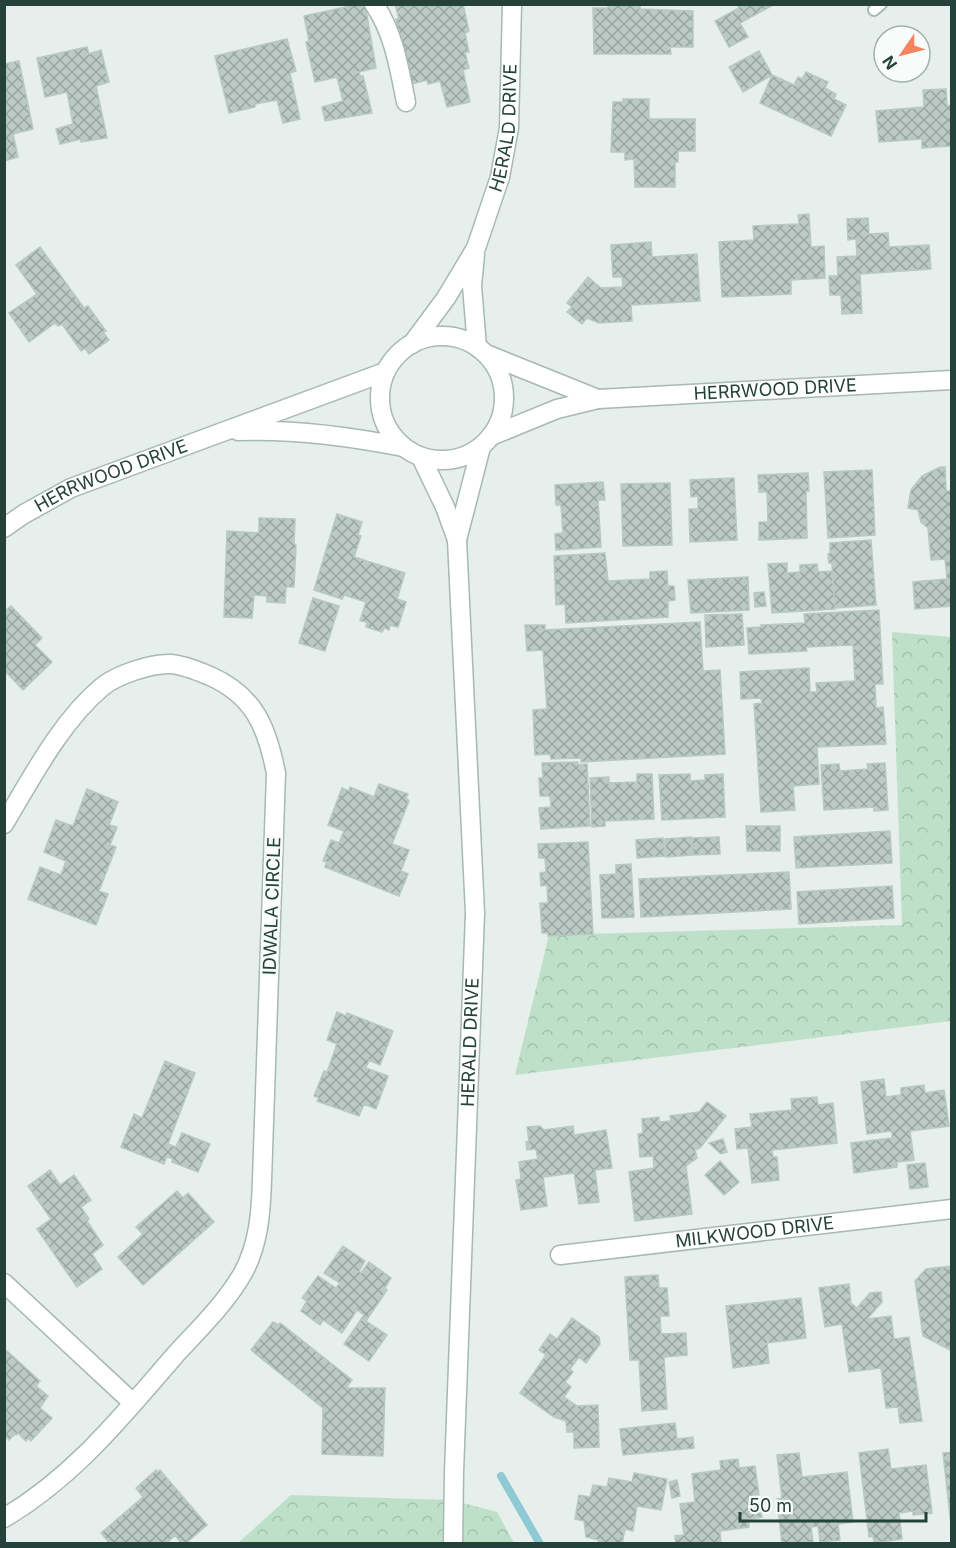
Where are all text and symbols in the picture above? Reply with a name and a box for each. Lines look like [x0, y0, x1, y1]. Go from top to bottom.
north arrow [872, 24, 932, 84]
text: N [878, 52, 901, 73]
street label: HERALD DRIVE [485, 63, 521, 194]
street label: HERRWOOD DRIVE [693, 374, 857, 404]
street label: HERRWOOD DRIVE [31, 435, 190, 516]
street label: IDWALA CIRCLE [259, 836, 284, 975]
street label: HERALD DRIVE [457, 977, 483, 1107]
street label: MILKWOOD DRIVE [674, 1212, 835, 1251]
scale bar [740, 1485, 926, 1523]
text: 50 m [749, 1495, 792, 1516]

